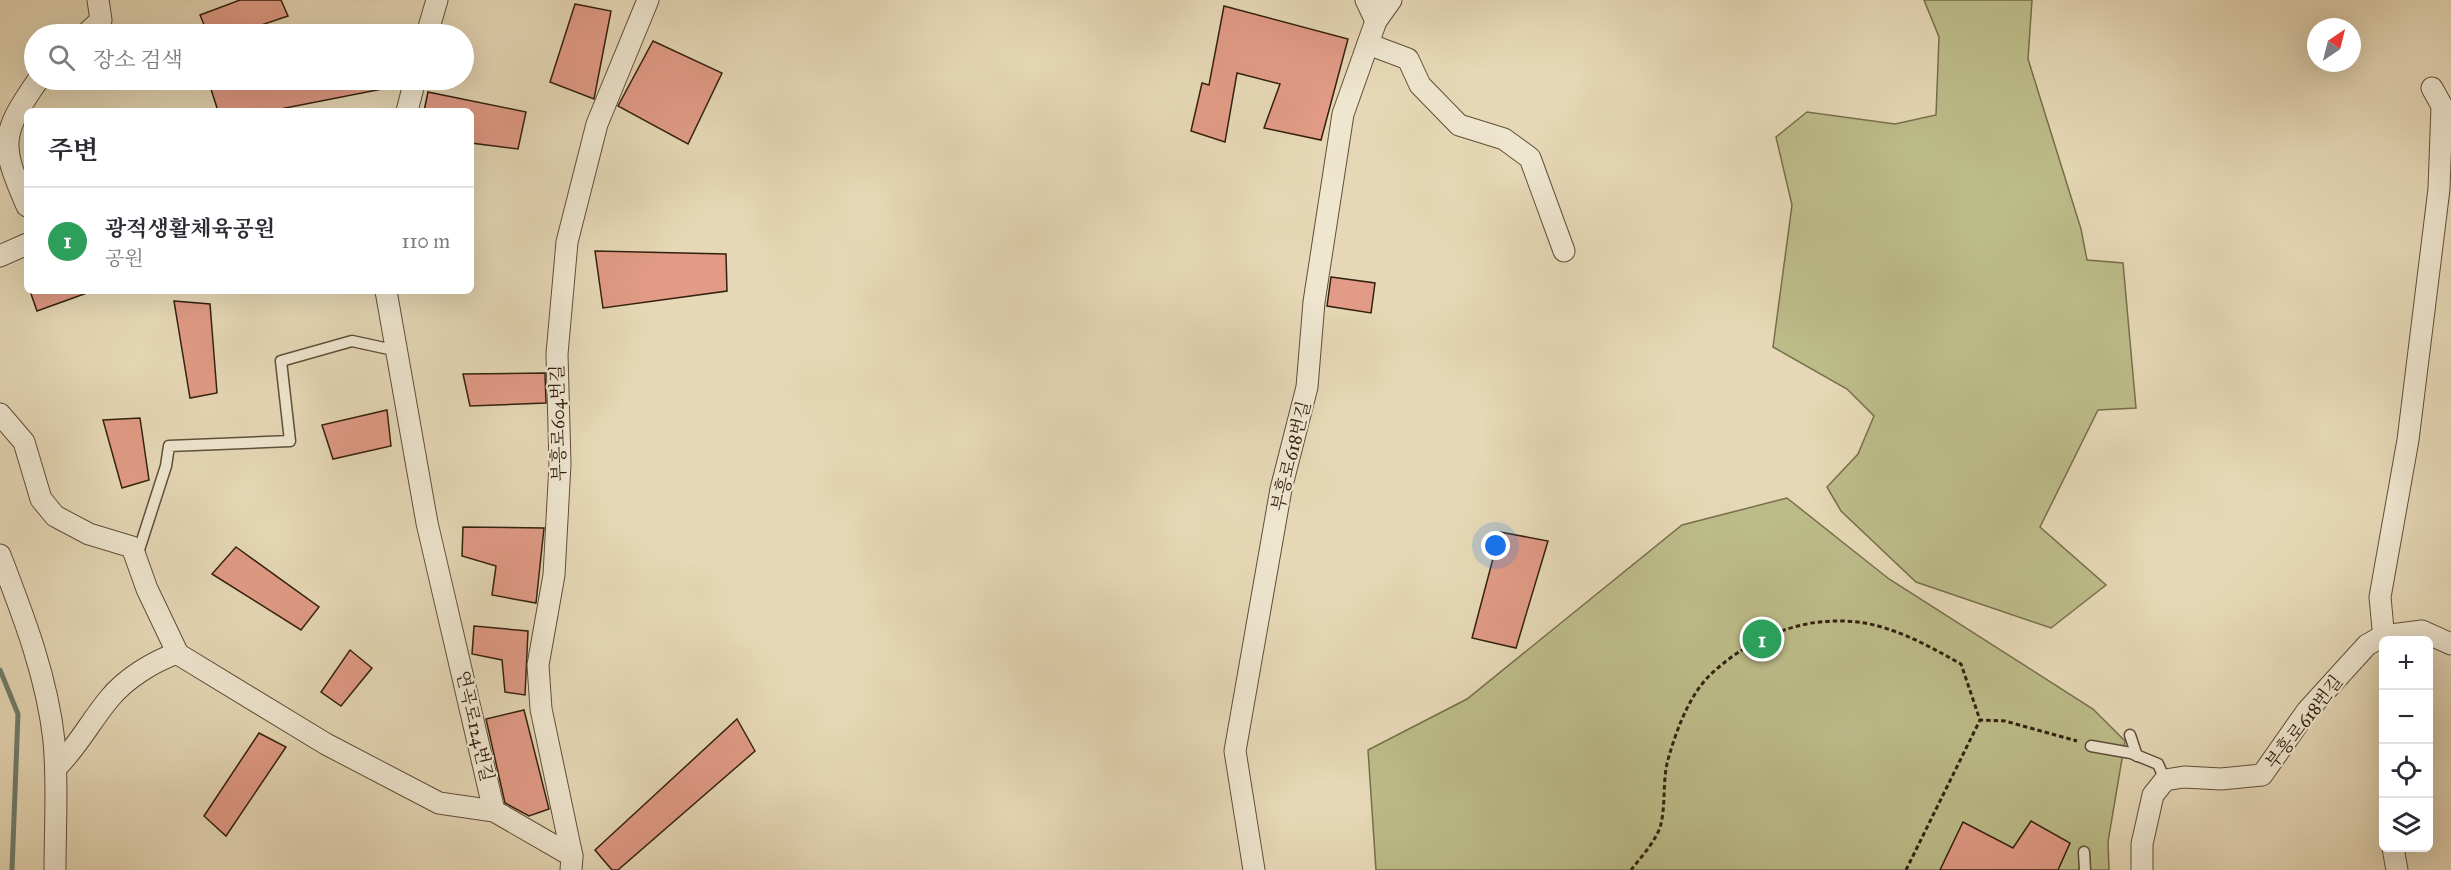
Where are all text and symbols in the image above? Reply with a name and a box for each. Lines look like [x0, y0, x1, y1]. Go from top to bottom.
north arrow [2307, 18, 2361, 72]
search box [24, 24, 474, 90]
icon: search [45, 41, 78, 74]
text: 장소 검색 [93, 46, 183, 73]
text: 주변 [48, 134, 98, 166]
text: 광적생활체육공원 [105, 215, 275, 242]
text: 1 [64, 229, 71, 253]
text: 110 m [402, 229, 450, 253]
text: 공원 [105, 246, 144, 270]
street label: 부흥로604번길 [546, 364, 570, 482]
street label: 부흥로618번길 [1267, 399, 1315, 513]
your location [1481, 531, 1510, 560]
pin: 1 [1742, 616, 1782, 662]
map controls [2379, 636, 2433, 852]
button: + [2379, 636, 2433, 690]
street label: 연곡로124번길 [452, 668, 498, 784]
street label: 부흥로618번길 [2261, 671, 2347, 773]
button: − [2379, 690, 2433, 744]
button: locate [2379, 744, 2433, 798]
button: layers [2379, 798, 2433, 852]

